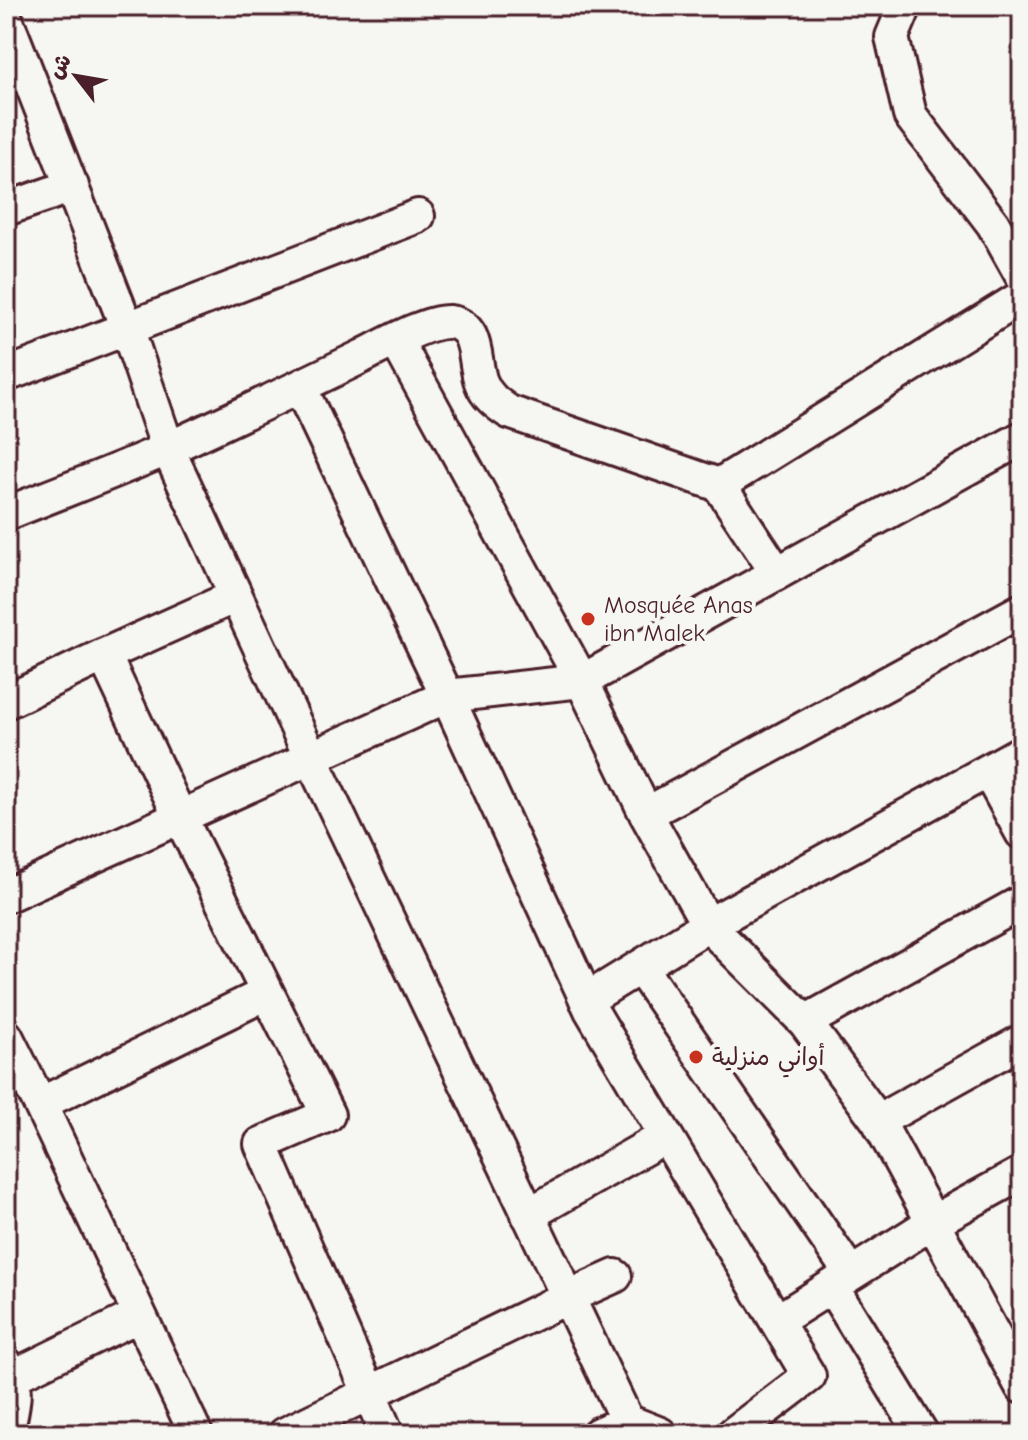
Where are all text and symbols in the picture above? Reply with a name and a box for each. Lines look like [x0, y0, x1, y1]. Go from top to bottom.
north arrow [36, 36, 116, 116]
text: ش [42, 49, 77, 83]
place label: Mosquée Anas ibn Malek [604, 591, 753, 647]
marker: Mosquée Anas ibn Malek [579, 610, 597, 628]
place label: أواني منزلية [712, 1042, 824, 1078]
marker: أواني منزلية [687, 1048, 705, 1066]

